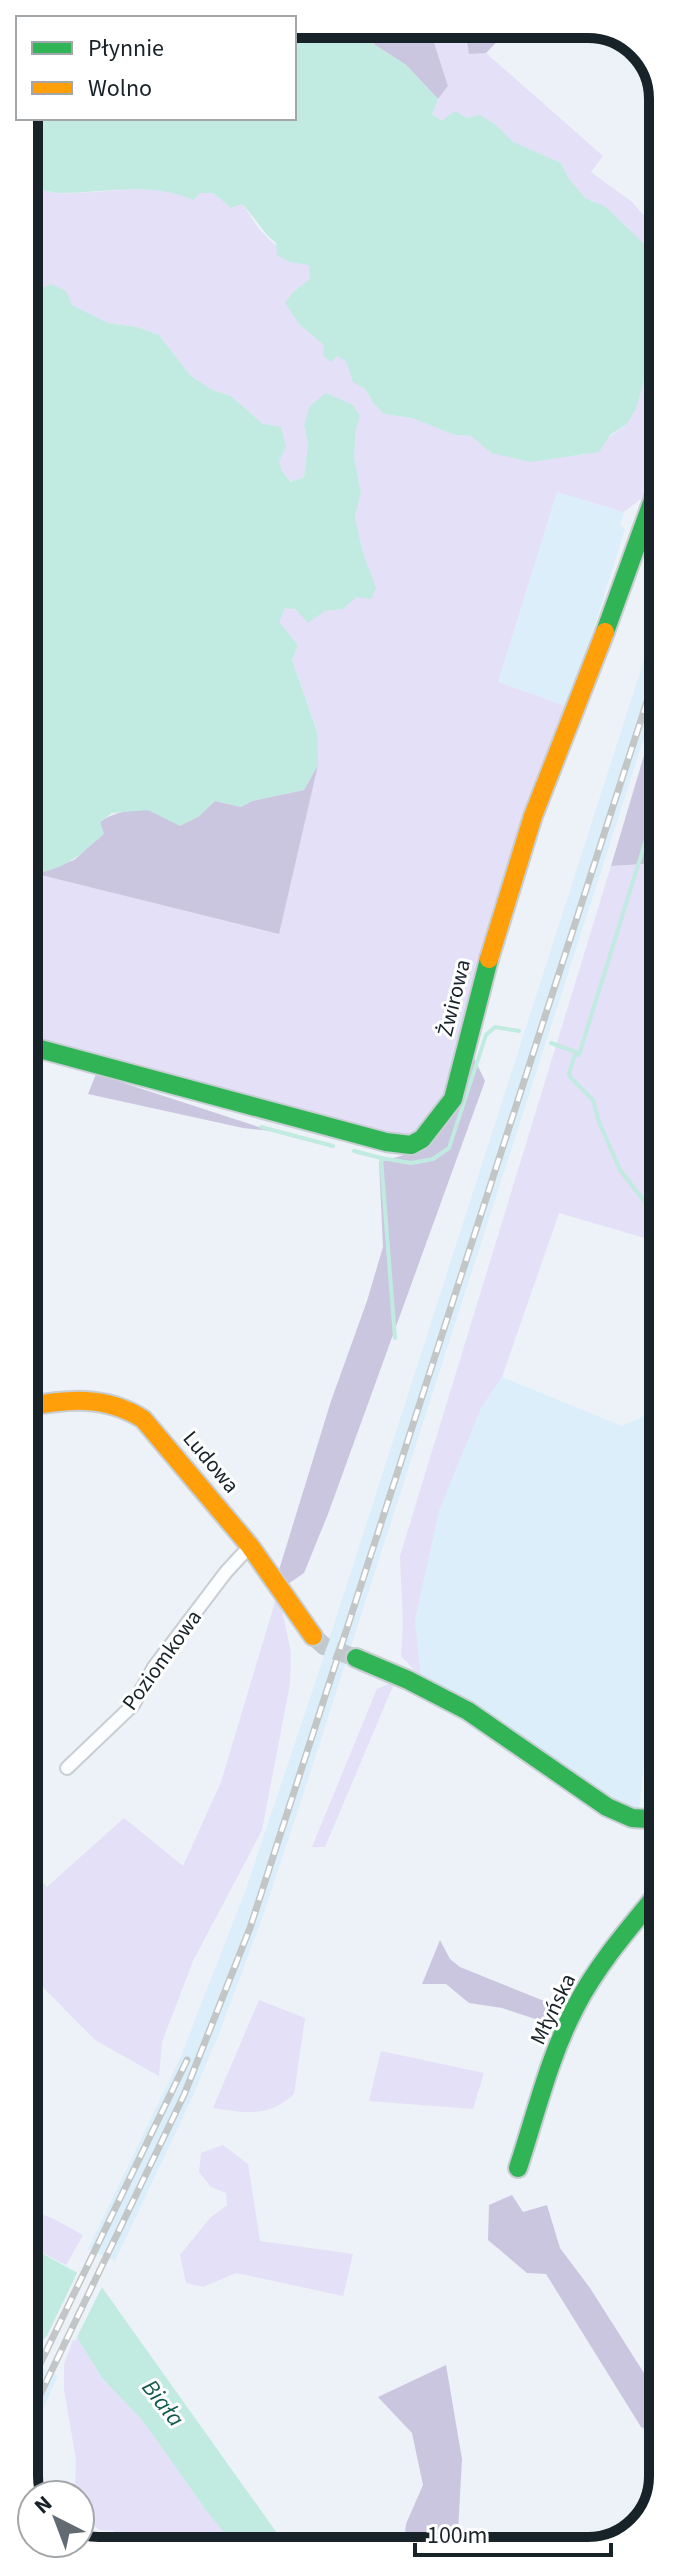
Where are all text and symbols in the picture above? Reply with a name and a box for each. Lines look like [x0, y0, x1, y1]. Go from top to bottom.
legend [16, 16, 296, 120]
text: Płynnie [88, 31, 164, 66]
text: Wolno [88, 71, 152, 106]
street label: Żwirowa [429, 956, 479, 1040]
street label: Ludowa [175, 1424, 247, 1500]
street label: Poziomkowa [114, 1603, 210, 1717]
street label: Młyńska [522, 1968, 584, 2050]
water label: Biała [133, 2372, 193, 2434]
north arrow [16, 2479, 96, 2559]
text: N [27, 2488, 59, 2522]
scale bar [415, 2507, 611, 2557]
text: 100 m [427, 2518, 487, 2553]

